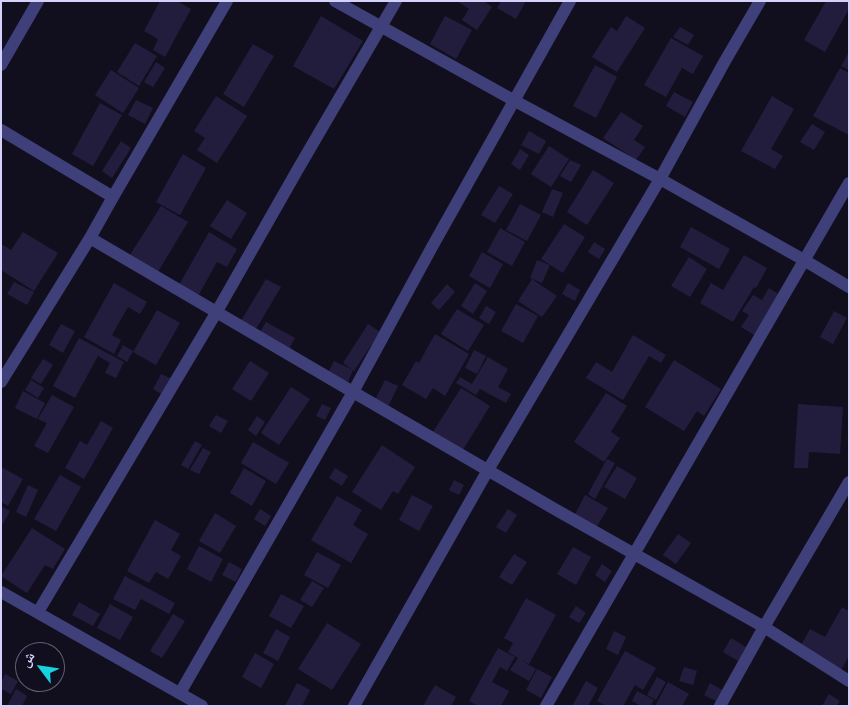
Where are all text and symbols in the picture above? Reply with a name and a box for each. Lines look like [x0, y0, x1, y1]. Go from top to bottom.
north arrow [15, 642, 65, 692]
text: ش [16, 649, 39, 670]

